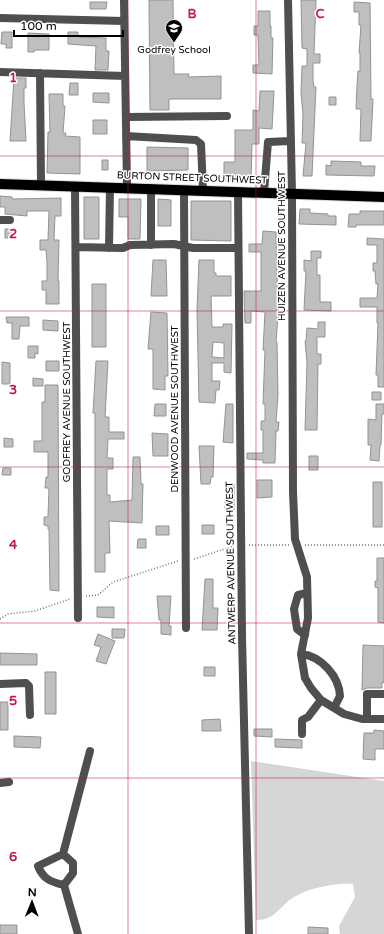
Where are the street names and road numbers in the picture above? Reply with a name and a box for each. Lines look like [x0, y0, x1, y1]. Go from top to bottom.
street label: BURTON STREET SOUTHWEST [117, 169, 267, 187]
street label: HUIZEN AVENUE SOUTHWEST [276, 171, 288, 321]
street label: GODFREY AVENUE SOUTHWEST [61, 322, 73, 482]
street label: DENWOOD AVENUE SOUTHWEST [169, 325, 181, 493]
street label: ANTWERP AVENUE SOUTHWEST [224, 481, 238, 645]

